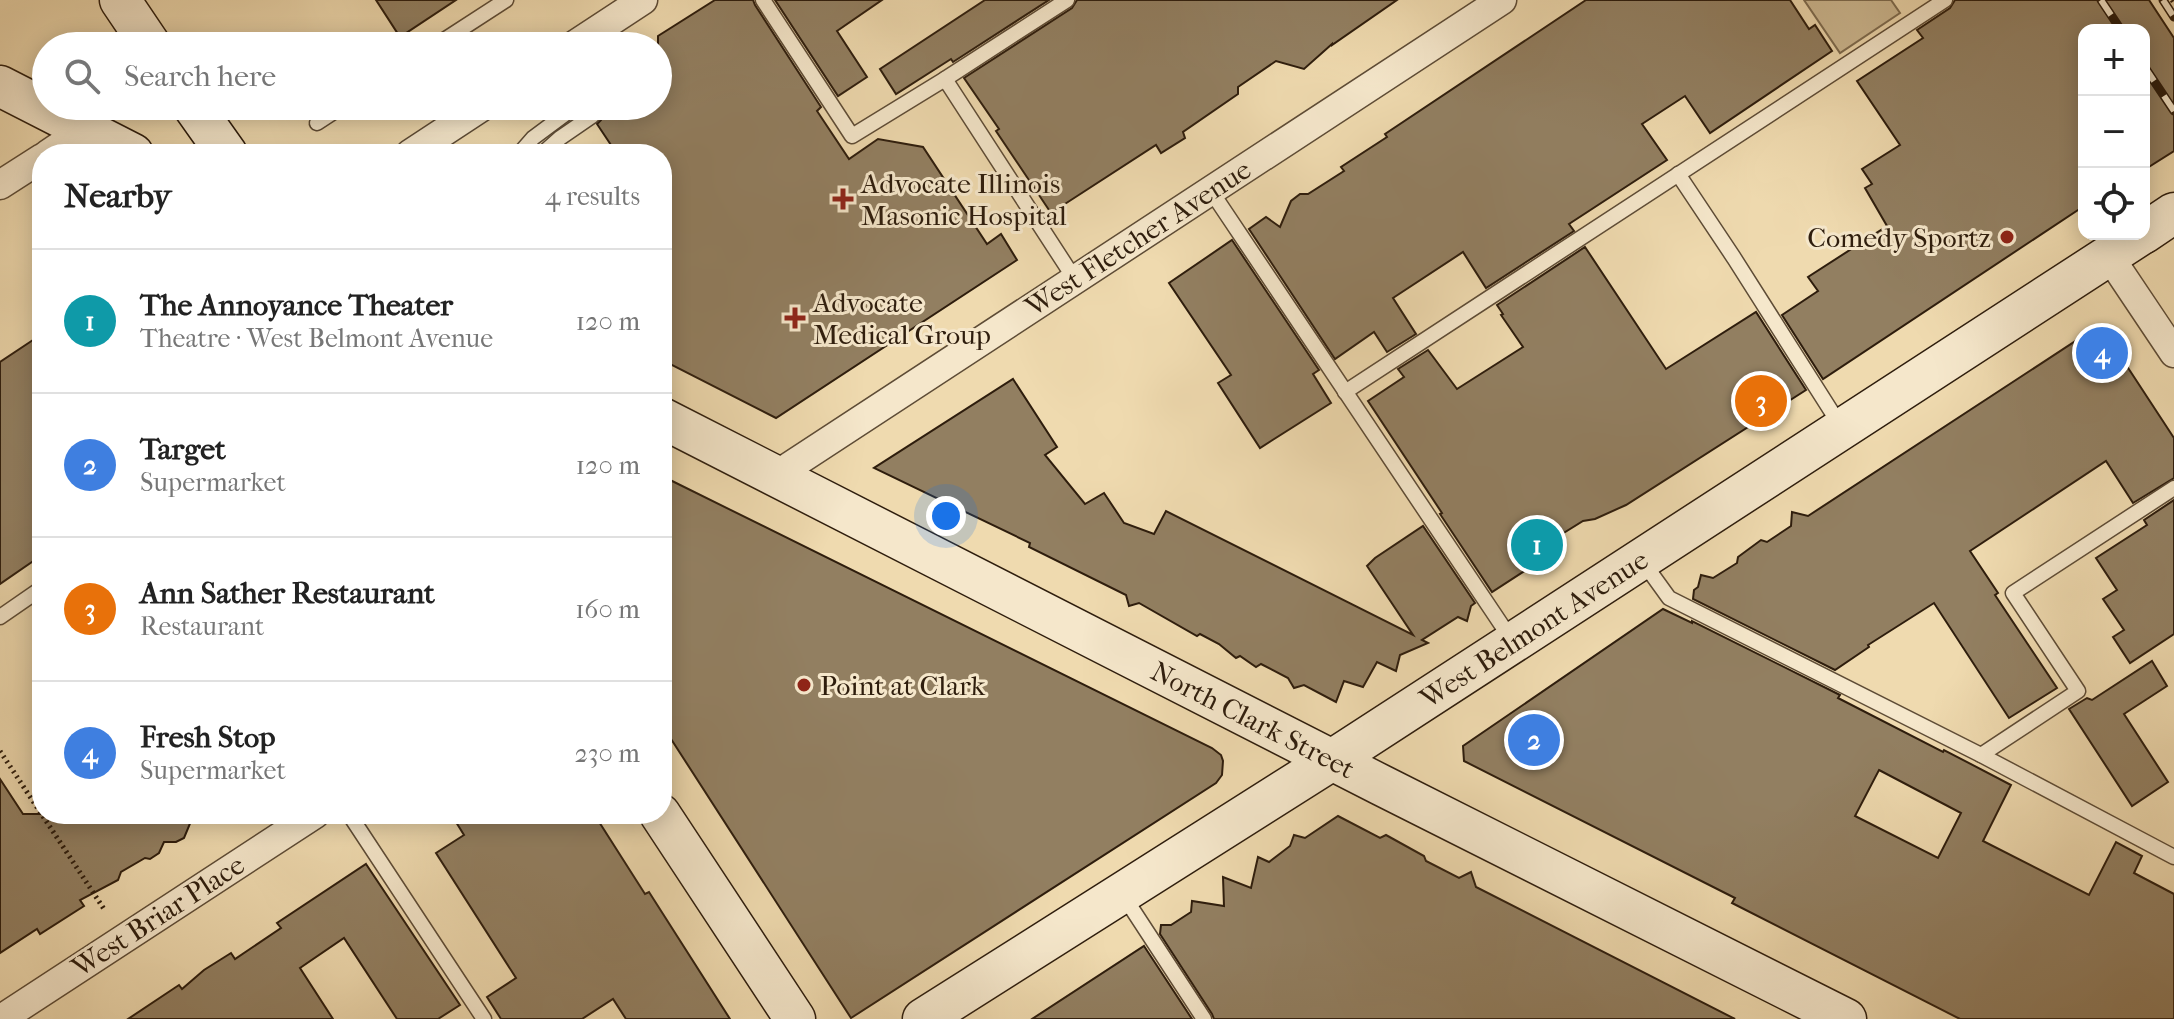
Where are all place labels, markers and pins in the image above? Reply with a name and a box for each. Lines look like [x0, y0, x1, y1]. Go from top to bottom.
place label: Advocate Illinois Masonic Hospital [860, 167, 1067, 232]
marker: Advocate Illinois Masonic Hospital [832, 188, 854, 210]
place label: Comedy Sportz [1807, 221, 1991, 254]
marker: Comedy Sportz [1998, 228, 2016, 246]
place label: Advocate Medical Group [812, 286, 991, 351]
marker: Advocate Medical Group [784, 307, 806, 329]
pin: 4 [2076, 323, 2128, 383]
pin: 3 [1735, 371, 1787, 431]
pin: 1 [1511, 515, 1563, 575]
place label: Point at Clark [820, 669, 986, 702]
marker: Point at Clark [795, 676, 813, 694]
pin: 2 [1508, 710, 1560, 770]

